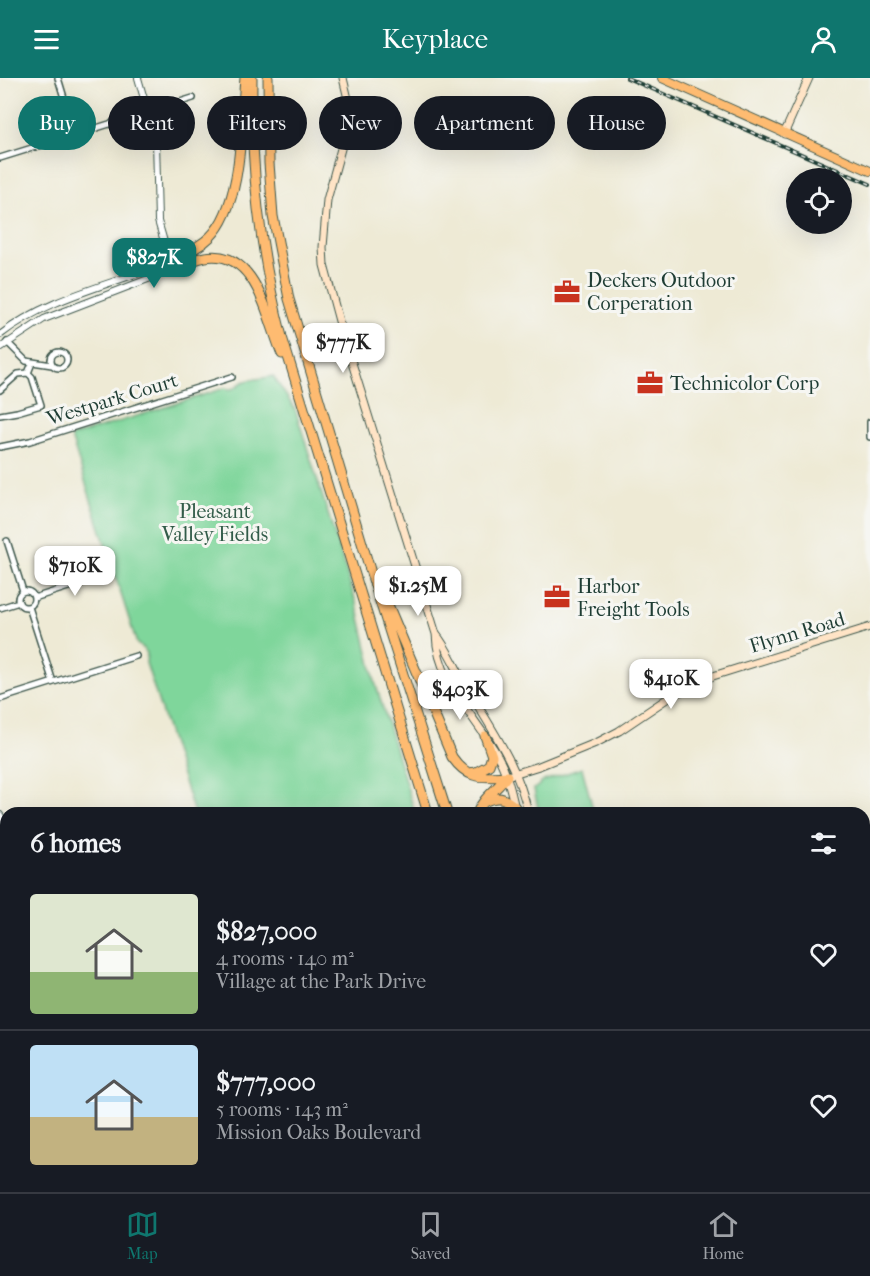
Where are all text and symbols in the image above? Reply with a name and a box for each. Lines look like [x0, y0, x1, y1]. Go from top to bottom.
icon: menu [30, 23, 63, 56]
text: Keyplace [382, 23, 488, 55]
icon: person [807, 23, 840, 56]
chip: Buy [18, 96, 96, 150]
chip: Rent [108, 96, 195, 150]
chip: Filters [207, 96, 307, 150]
chip: New [319, 96, 402, 150]
chip: Apartment [414, 96, 555, 150]
chip: House [567, 96, 666, 150]
map controls [786, 168, 852, 234]
button: locate [786, 168, 852, 234]
pin: $827K [112, 238, 196, 289]
text: $827K [126, 246, 182, 269]
place label: Deckers Outdoor Corperation [587, 269, 735, 315]
office icon: Deckers Outdoor Corperation [552, 277, 582, 307]
pin: $777K [301, 323, 385, 374]
text: $777K [316, 331, 370, 354]
office icon: Technicolor Corp [635, 368, 665, 398]
street label: Westpark Court [43, 369, 181, 431]
place label: Technicolor Corp [670, 372, 820, 395]
park label: Pleasant Valley Fields [161, 500, 268, 546]
pin: $710K [33, 546, 117, 597]
text: $710K [48, 554, 102, 577]
pin: $1.25M [369, 566, 467, 617]
text: $1.25M [388, 574, 448, 597]
place label: Harbor Freight Tools [577, 575, 690, 621]
office icon: Harbor Freight Tools [542, 582, 572, 612]
street label: Flynn Road [747, 607, 849, 658]
pin: $410K [629, 659, 713, 710]
text: $410K [643, 667, 699, 690]
pin: $403K [418, 670, 502, 721]
text: $403K [432, 678, 488, 701]
icon: filters [807, 827, 840, 860]
text: 6 homes [30, 828, 121, 859]
text: $827,000 [216, 916, 317, 947]
icon: home [78, 918, 150, 990]
icon: heart [807, 938, 840, 971]
text: 4 rooms · 140 m² [216, 947, 354, 970]
text: Village at the Park Drive [216, 970, 426, 993]
text: $777,000 [216, 1067, 316, 1098]
icon: home [78, 1069, 150, 1141]
icon: heart [807, 1089, 840, 1122]
text: 5 rooms · 143 m² [216, 1098, 348, 1121]
text: Mission Oaks Boulevard [216, 1121, 421, 1144]
tab: Map [126, 1208, 159, 1263]
tab: Saved [411, 1208, 451, 1263]
tab: Home [702, 1208, 744, 1263]

